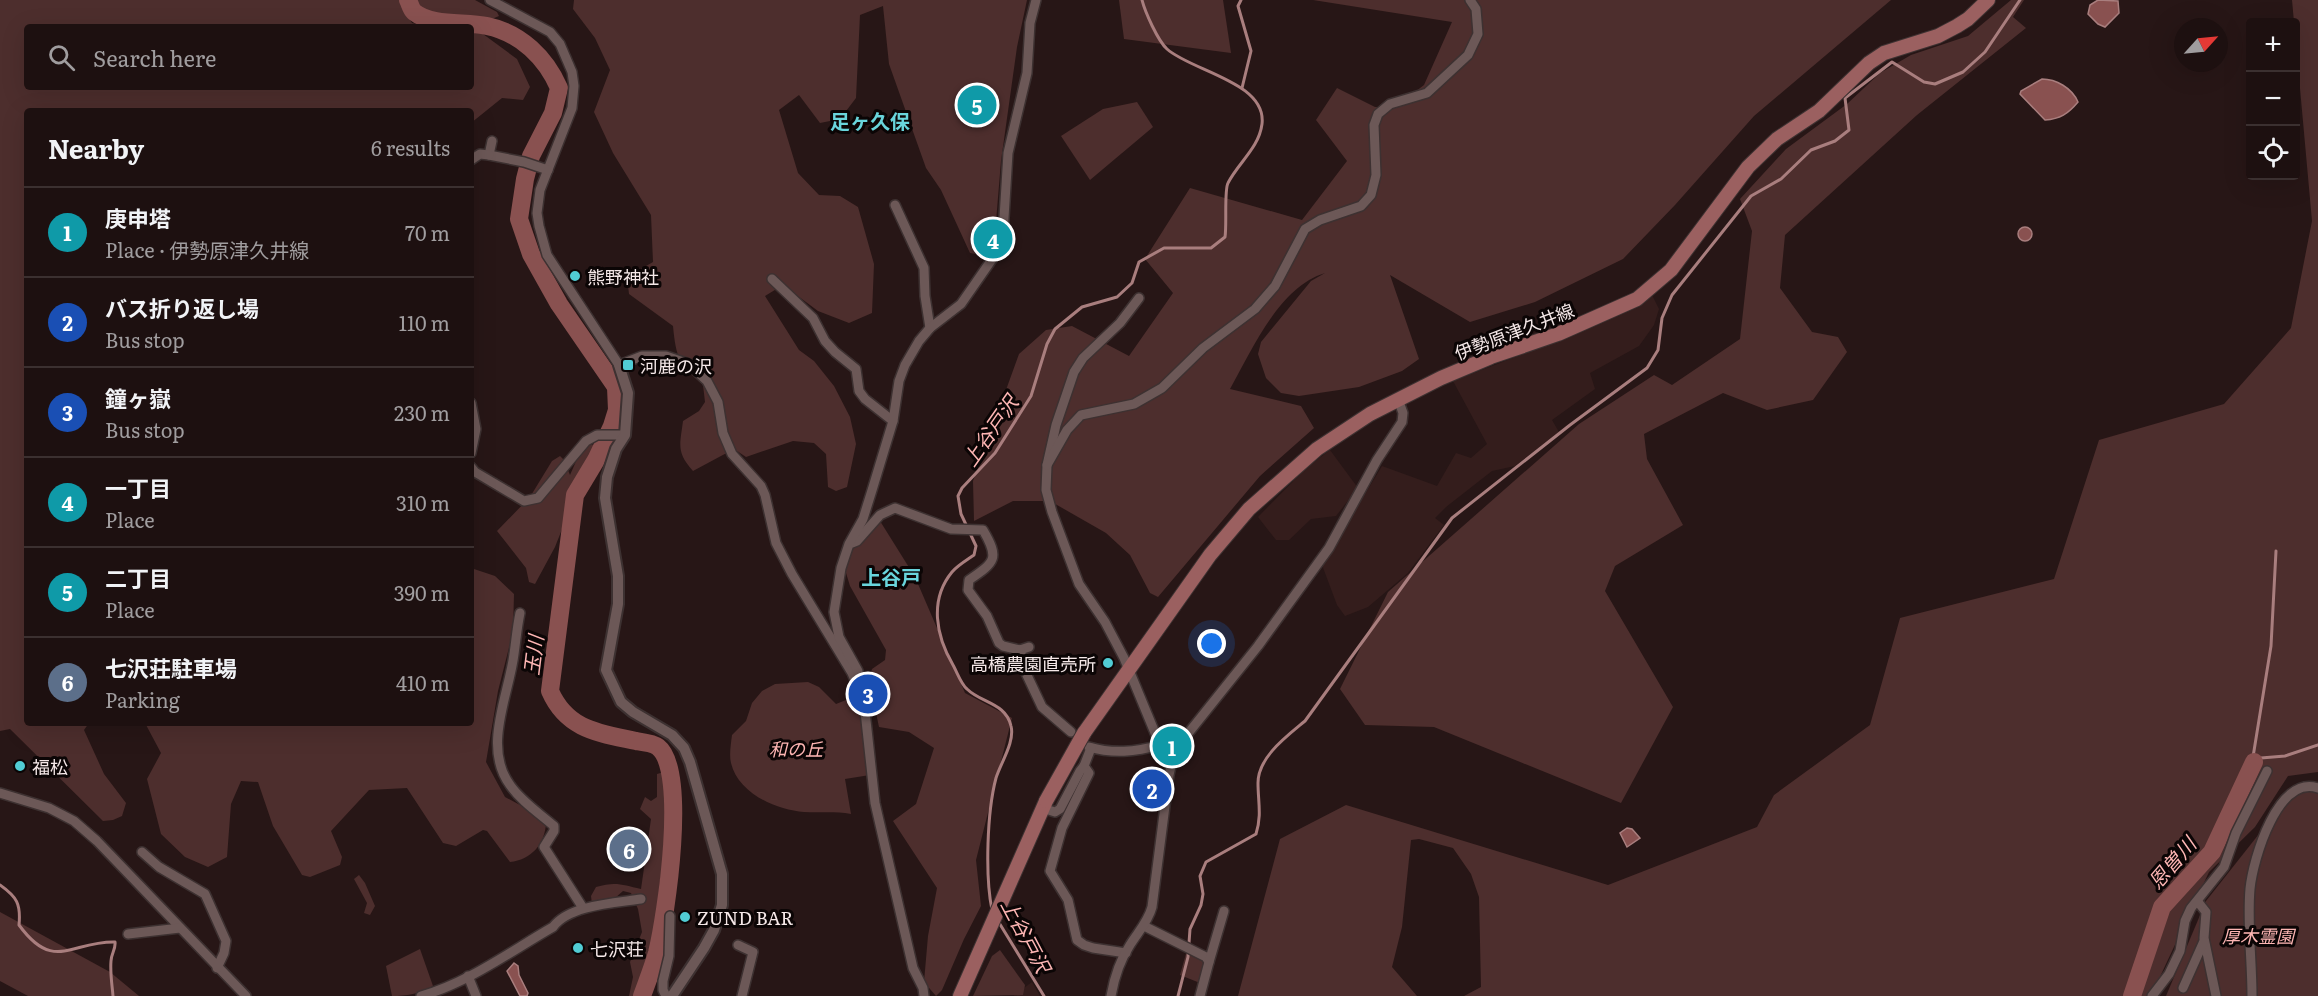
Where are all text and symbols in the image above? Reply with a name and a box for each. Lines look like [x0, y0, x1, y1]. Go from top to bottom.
north arrow [2174, 18, 2228, 72]
map controls [2246, 18, 2300, 180]
button: + [2246, 18, 2300, 72]
search box [24, 24, 474, 90]
icon: search [45, 41, 78, 74]
text: Search here [93, 41, 216, 74]
button: − [2246, 72, 2300, 126]
pin: 5 [958, 82, 996, 128]
district label: 足ヶ久保 [830, 105, 910, 135]
button: locate [2246, 126, 2300, 180]
text: Nearby [48, 128, 144, 167]
text: 6 results [371, 132, 450, 162]
text: 庚申塔 [105, 201, 171, 234]
pin: 4 [974, 216, 1012, 262]
text: 1 [63, 217, 72, 247]
text: 70 m [405, 217, 450, 247]
text: Place · 伊勢原津久井線 [105, 234, 309, 264]
place label: 熊野神社 [587, 263, 659, 290]
marker: 熊野神社 [568, 269, 582, 283]
text: バス折り返し場 [105, 291, 259, 324]
street label: 伊勢原津久井線 [1450, 296, 1578, 366]
text: 2 [62, 307, 73, 337]
text: 110 m [399, 307, 450, 337]
text: Bus stop [105, 324, 185, 354]
place label: 河鹿の沢 [640, 352, 712, 379]
marker: 河鹿の沢 [621, 358, 635, 372]
text: 鐘ヶ嶽 [105, 381, 171, 414]
water label: 上谷戸沢 [954, 386, 1026, 471]
text: 3 [62, 397, 73, 427]
text: 230 m [394, 397, 450, 427]
text: Bus stop [105, 414, 185, 444]
text: 一丁目 [105, 471, 171, 504]
text: 4 [61, 487, 74, 517]
text: 310 m [396, 487, 450, 517]
text: Place [105, 504, 155, 534]
text: 二丁目 [105, 561, 171, 594]
district label: 上谷戸 [861, 561, 921, 591]
text: 5 [62, 577, 73, 607]
text: 390 m [394, 577, 450, 607]
text: Place [105, 594, 155, 624]
your location [1197, 629, 1226, 658]
water label: 玉川 [515, 631, 550, 677]
place label: 高橋農園直売所 [970, 650, 1096, 677]
text: 七沢荘駐車場 [105, 651, 237, 684]
marker: 高橋農園直売所 [1101, 656, 1115, 670]
text: 6 [62, 667, 73, 697]
text: 410 m [396, 667, 450, 697]
pin: 3 [848, 672, 888, 716]
text: Parking [105, 684, 180, 714]
pin: 1 [1152, 724, 1192, 768]
park label: 和の丘 [769, 735, 824, 762]
place label: 福松 [32, 753, 68, 780]
marker: 福松 [13, 759, 27, 773]
pin: 2 [1132, 766, 1172, 812]
pin: 6 [610, 826, 648, 872]
water label: 恩曽川 [2140, 828, 2203, 894]
water label: 上谷戸沢 [995, 893, 1060, 980]
place label: ZUND BAR [697, 904, 794, 931]
marker: ZUND BAR [678, 910, 692, 924]
park label: 厚木霊園 [2222, 922, 2297, 949]
place label: 七沢荘 [590, 935, 644, 962]
marker: 七沢荘 [571, 941, 585, 955]

